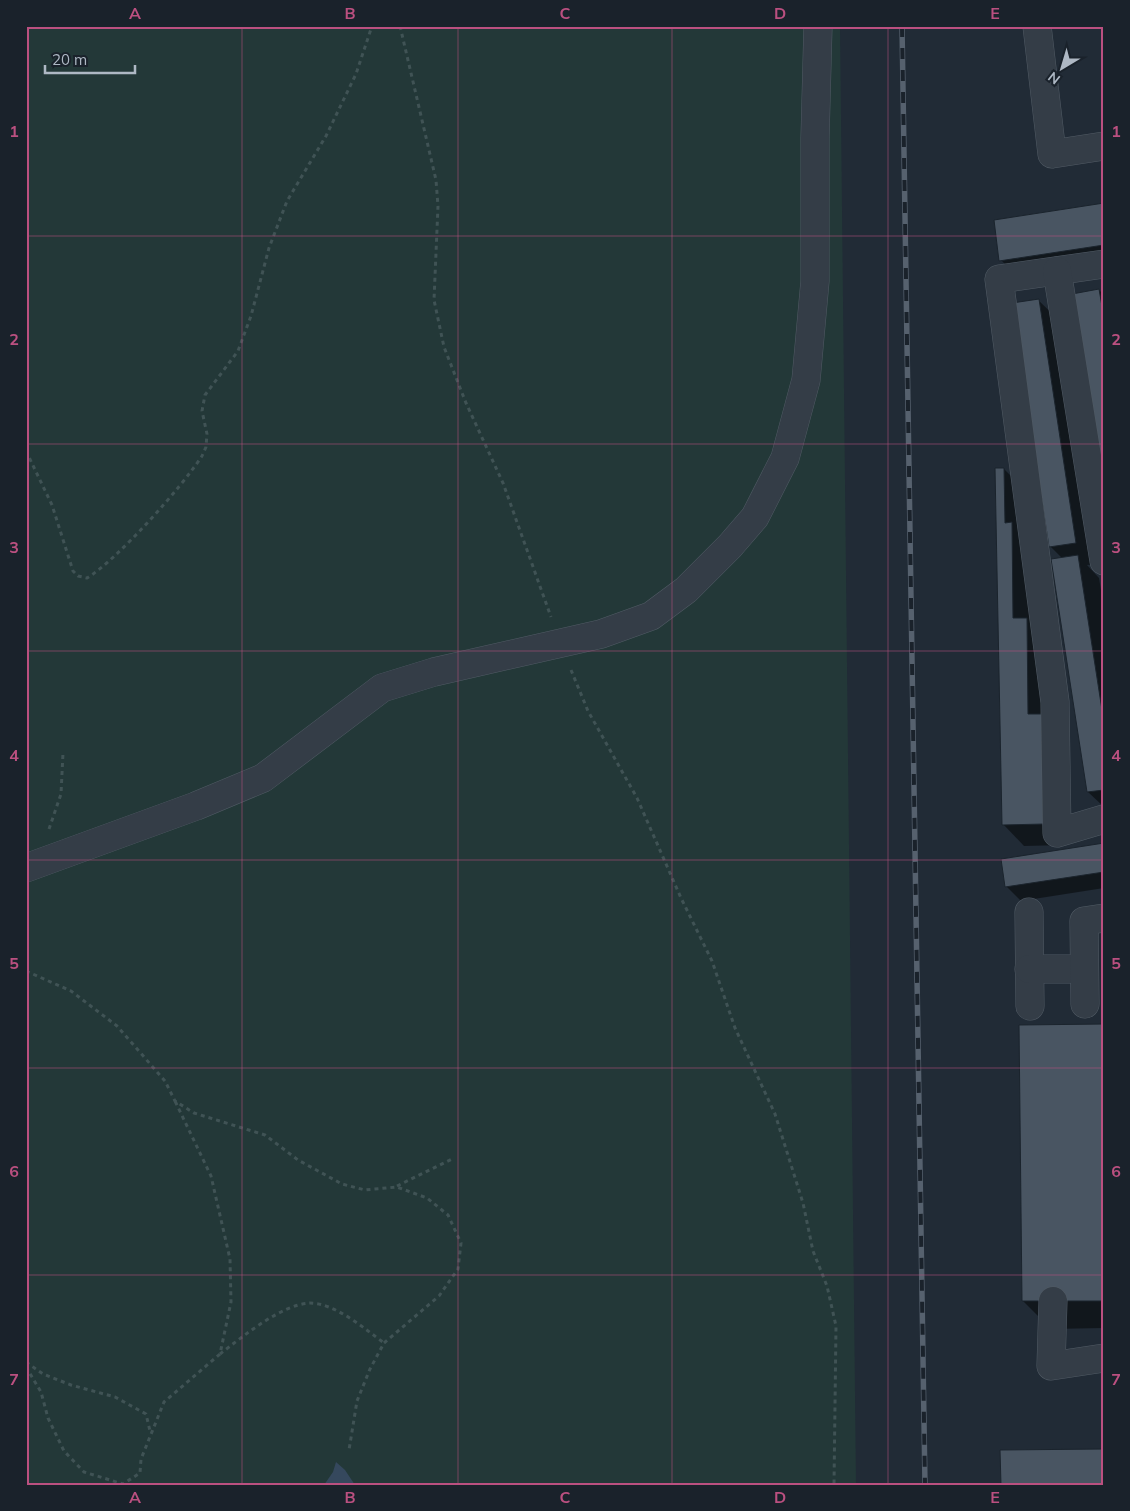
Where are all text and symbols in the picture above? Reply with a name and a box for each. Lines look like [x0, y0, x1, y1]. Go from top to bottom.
text: A [129, 3, 141, 23]
text: B [344, 3, 356, 23]
text: C [560, 3, 571, 23]
text: D [774, 3, 786, 23]
text: E [990, 3, 1000, 23]
scale bar [45, 42, 135, 74]
north arrow [1038, 42, 1088, 92]
text: 20 m [52, 50, 87, 69]
text: N [1044, 68, 1064, 89]
text: 1 [9, 121, 19, 141]
text: 1 [1111, 121, 1121, 141]
text: 2 [9, 329, 19, 349]
text: 2 [1111, 329, 1121, 349]
text: 3 [9, 537, 19, 557]
text: 3 [1111, 537, 1121, 557]
text: 4 [9, 745, 19, 765]
text: 4 [1111, 745, 1121, 765]
text: 5 [9, 953, 19, 973]
text: 5 [1111, 953, 1121, 973]
text: 6 [9, 1161, 19, 1181]
text: 6 [1111, 1161, 1121, 1181]
text: 7 [9, 1369, 19, 1389]
text: 7 [1111, 1369, 1121, 1389]
text: A [129, 1487, 141, 1507]
text: B [344, 1487, 356, 1507]
text: C [560, 1487, 571, 1507]
text: D [774, 1487, 786, 1507]
text: E [990, 1487, 1000, 1507]

